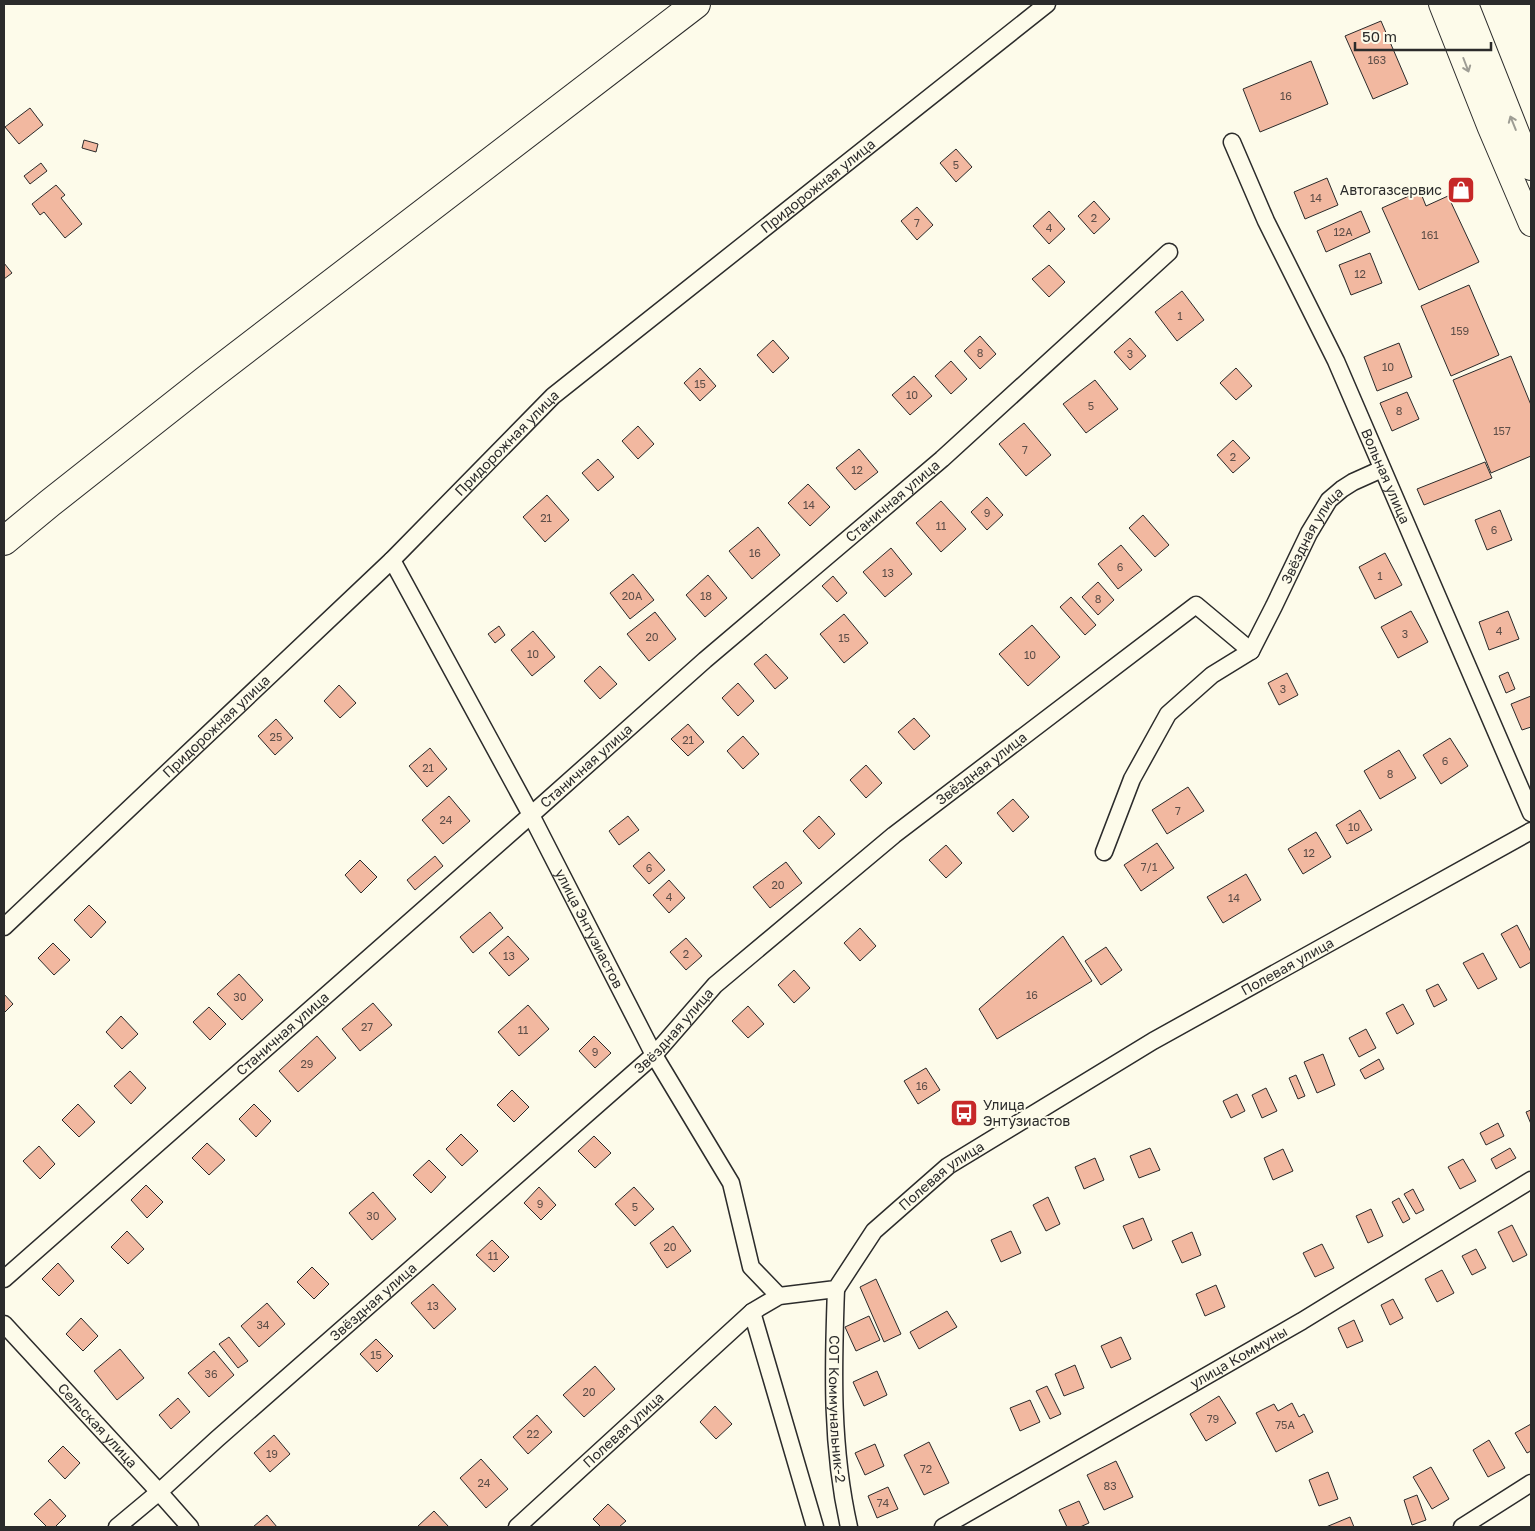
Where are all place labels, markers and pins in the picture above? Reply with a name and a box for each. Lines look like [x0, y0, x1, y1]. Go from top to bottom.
shop icon: Автогазсервис [1446, 175, 1476, 205]
place label: Автогазсервис [1340, 181, 1442, 198]
place label: Улица Энтузиастов [983, 1096, 1070, 1129]
bus stop icon: Улица Энтузиастов [949, 1098, 979, 1128]

